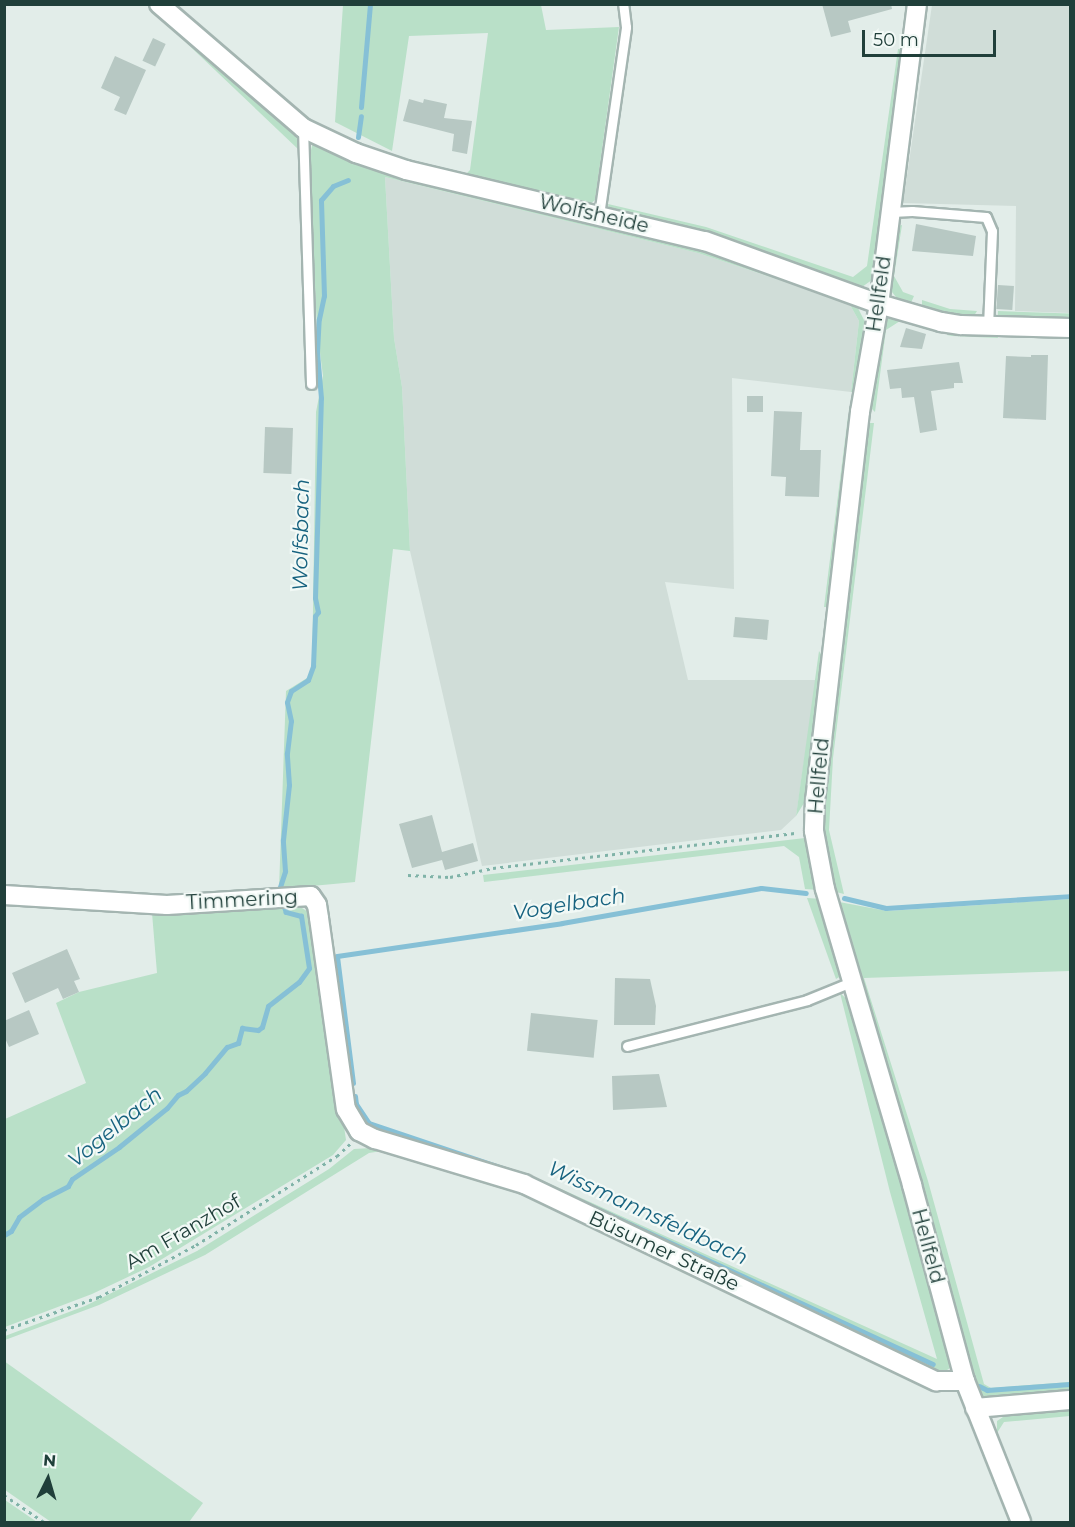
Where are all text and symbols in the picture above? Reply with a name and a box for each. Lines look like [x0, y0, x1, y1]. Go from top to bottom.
scale bar [865, 18, 998, 56]
text: 50 m [873, 29, 919, 51]
street label: Wolfsheide [537, 190, 651, 238]
street label: Hellfeld [862, 254, 896, 334]
water label: Wolfsbach [287, 479, 315, 591]
street label: Hellfeld [804, 737, 834, 815]
water label: Vogelbach [511, 883, 627, 925]
street label: Timmering [186, 885, 298, 915]
water label: Vogelbach [63, 1081, 167, 1173]
water label: Wissmannsfeldbach [544, 1156, 752, 1270]
street label: Am Franzhof [121, 1189, 245, 1275]
street label: Büsumer Straße [585, 1206, 743, 1296]
street label: Hellfeld [906, 1206, 950, 1286]
north arrow [18, 1449, 78, 1509]
text: N [42, 1451, 57, 1471]

